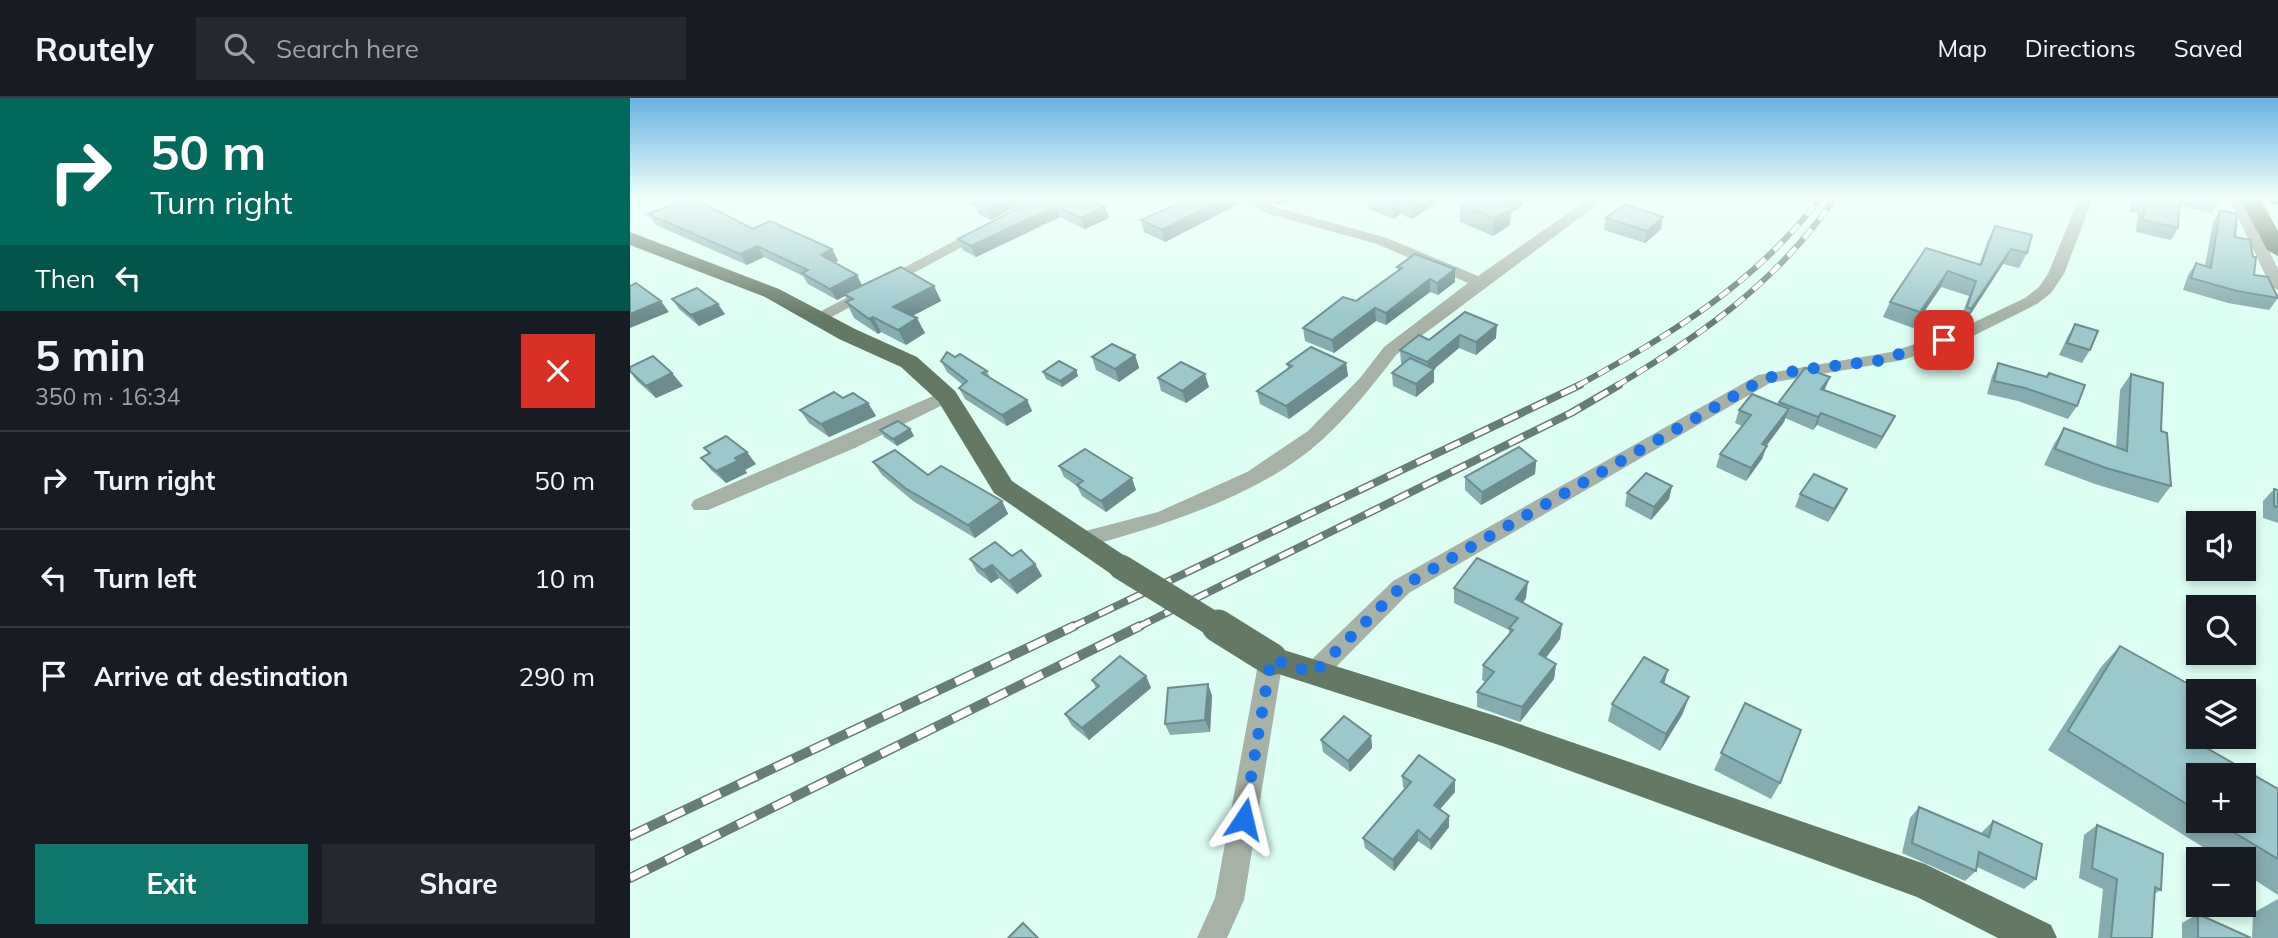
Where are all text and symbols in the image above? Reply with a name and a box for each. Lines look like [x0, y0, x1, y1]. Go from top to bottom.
search box [196, 17, 686, 80]
text: Routely [35, 28, 154, 69]
icon: search [220, 29, 258, 67]
text: Search here [276, 32, 419, 65]
text: Map [1937, 33, 1987, 63]
text: Directions [2025, 33, 2136, 63]
text: Saved [2174, 33, 2243, 63]
text: 50 m [150, 121, 266, 182]
icon: right [35, 126, 126, 217]
text: Turn right [150, 182, 293, 222]
icon: left [109, 259, 147, 297]
text: Then [35, 262, 95, 295]
pin [1914, 310, 1974, 370]
icon: arrive [1925, 321, 1963, 359]
text: 5 min [35, 329, 146, 382]
button: close [521, 334, 595, 408]
text: 350 m · 16:34 [35, 382, 180, 411]
icon: right [35, 461, 73, 499]
text: Turn right [94, 464, 215, 497]
text: 50 m [534, 464, 595, 497]
map controls [2186, 511, 2256, 917]
button: sound [2186, 511, 2256, 581]
icon: left [35, 559, 73, 597]
text: Turn left [94, 562, 196, 595]
text: 10 m [534, 562, 595, 595]
button: search [2186, 595, 2256, 665]
icon: arrive [35, 657, 73, 695]
text: Arrive at destination [94, 660, 349, 693]
text: 290 m [519, 660, 595, 693]
button: layers [2186, 679, 2256, 749]
button: + [2186, 763, 2256, 833]
position arrow [1207, 782, 1281, 856]
button: Exit [35, 844, 308, 924]
button: Share [322, 844, 595, 924]
button: − [2186, 847, 2256, 917]

